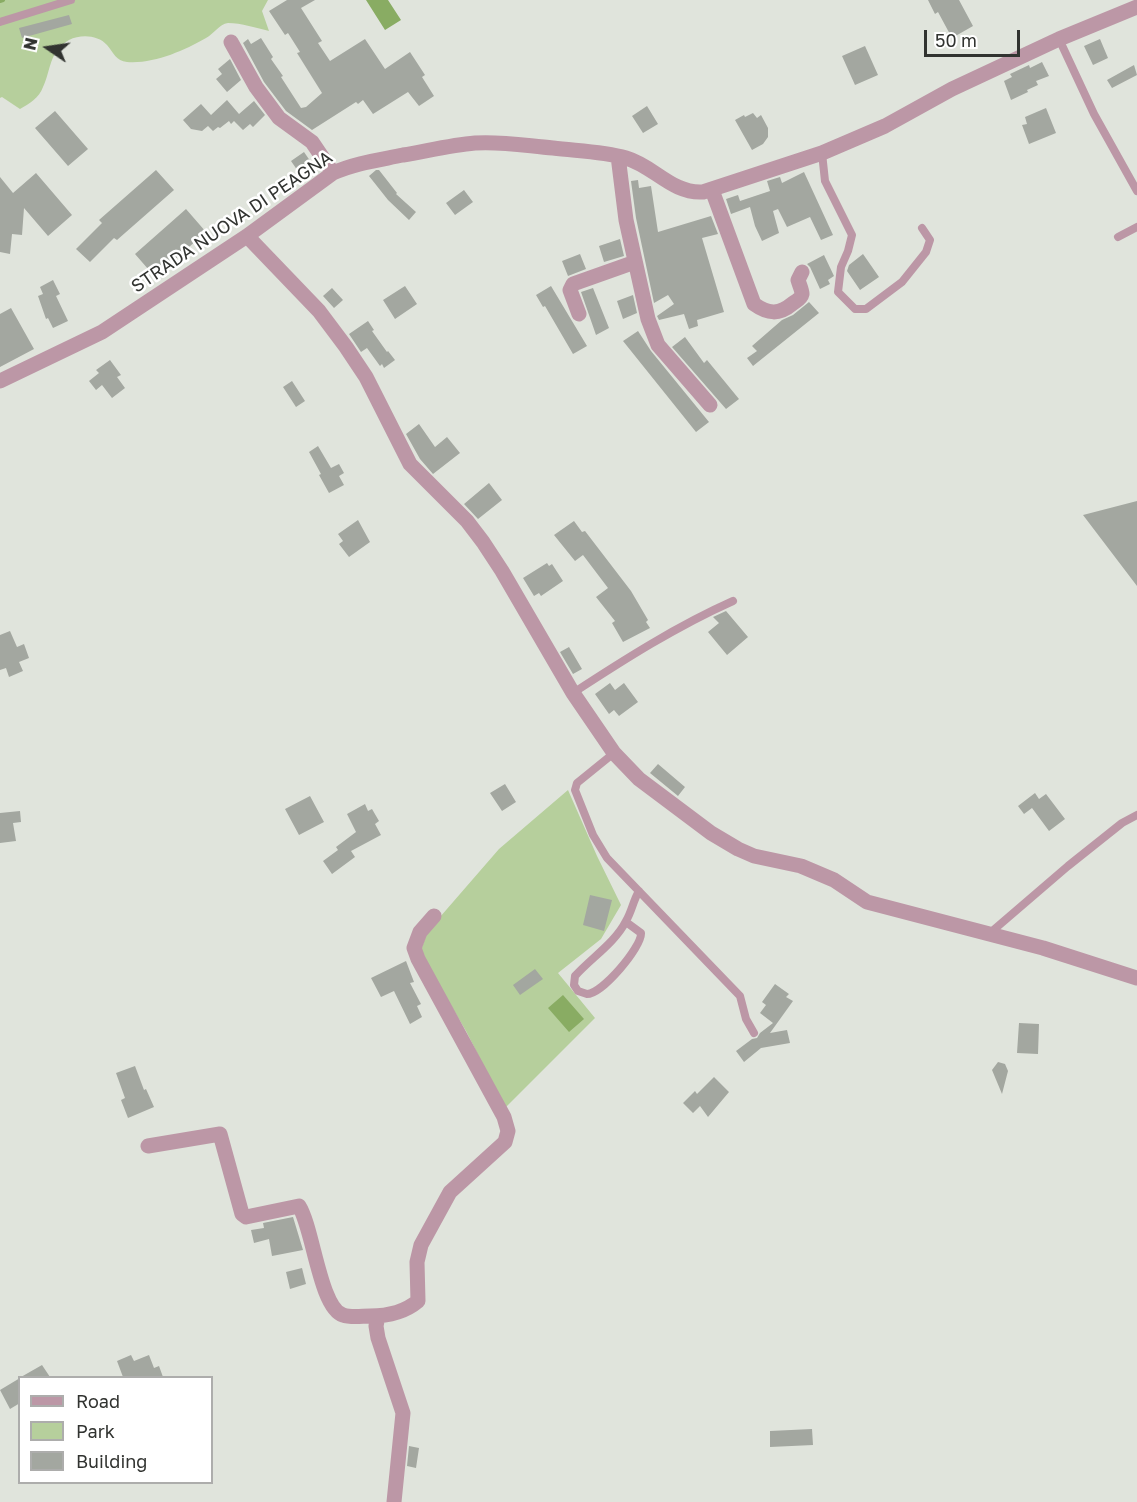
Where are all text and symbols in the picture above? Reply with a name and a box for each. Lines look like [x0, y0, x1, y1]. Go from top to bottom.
north arrow [18, 18, 78, 78]
scale bar [927, 18, 1023, 56]
text: 50 m [935, 29, 977, 51]
text: N [19, 36, 42, 52]
street label: STRADA NUOVA DI PEAGNA [127, 146, 337, 298]
legend [18, 1376, 213, 1484]
text: Road [76, 1390, 120, 1412]
text: Park [76, 1420, 115, 1442]
text: Building [76, 1450, 147, 1472]

